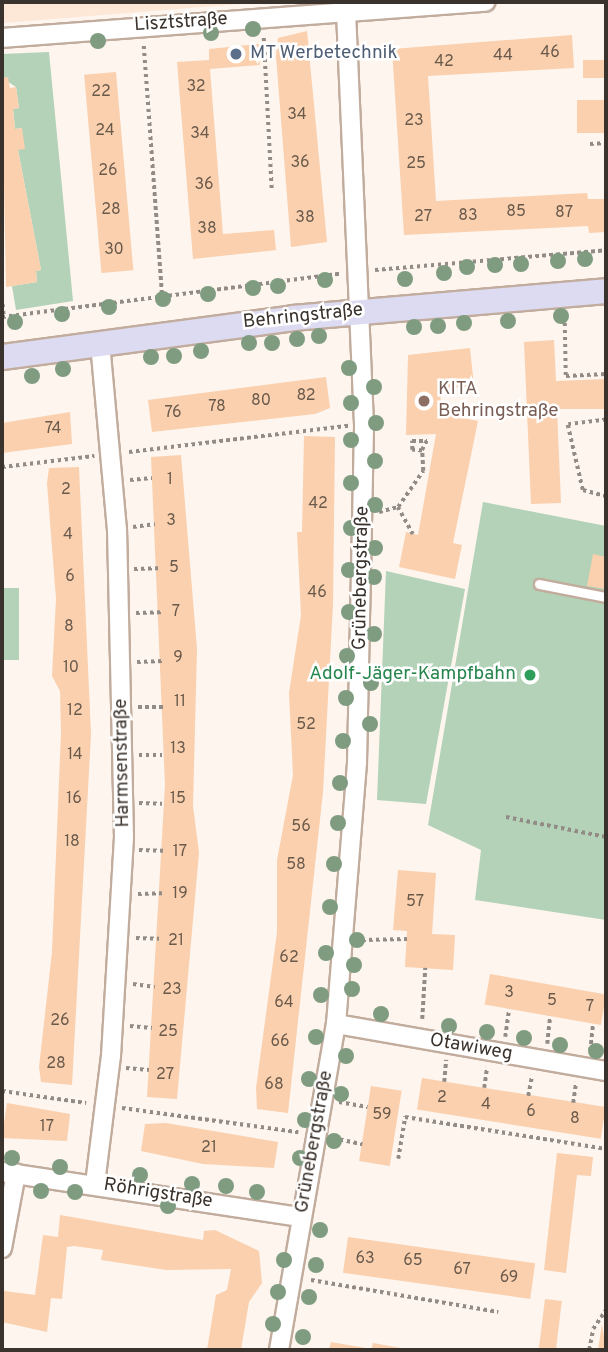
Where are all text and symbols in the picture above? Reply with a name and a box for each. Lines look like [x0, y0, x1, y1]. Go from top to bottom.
street label: Lisztstraße [134, 8, 228, 38]
place label: MT Werbetechnik [250, 43, 399, 65]
house number: 46 [540, 43, 560, 63]
marker: MT Werbetechnik [228, 46, 244, 62]
house number: 44 [493, 46, 513, 66]
house number: 42 [434, 52, 454, 72]
house number: 32 [186, 77, 206, 97]
house number: 22 [91, 82, 111, 102]
house number: 34 [287, 105, 307, 125]
house number: 23 [404, 111, 424, 131]
house number: 24 [95, 121, 115, 141]
house number: 34 [190, 124, 210, 144]
house number: 36 [290, 153, 310, 173]
house number: 25 [406, 154, 426, 174]
house number: 26 [98, 161, 118, 181]
house number: 36 [194, 175, 214, 195]
house number: 28 [101, 200, 121, 220]
house number: 85 [506, 202, 526, 222]
house number: 87 [555, 203, 573, 223]
house number: 83 [458, 206, 478, 226]
house number: 27 [414, 207, 432, 227]
house number: 38 [295, 208, 315, 228]
house number: 38 [197, 219, 217, 239]
house number: 30 [104, 240, 124, 260]
street label: Behringstraße [242, 299, 364, 335]
place label: KITA Behringstraße [438, 379, 558, 423]
house number: 82 [296, 386, 316, 406]
house number: 80 [251, 391, 271, 411]
marker: KITA Behringstraße [416, 393, 432, 409]
house number: 78 [208, 397, 226, 417]
house number: 76 [164, 403, 182, 423]
house number: 74 [45, 419, 61, 439]
house number: 1 [167, 470, 173, 490]
house number: 2 [61, 480, 71, 500]
house number: 42 [308, 494, 328, 514]
street label: Grünebergstraße [349, 506, 375, 650]
house number: 3 [166, 511, 176, 531]
house number: 4 [63, 525, 73, 545]
house number: 5 [169, 558, 179, 578]
house number: 6 [65, 567, 75, 587]
house number: 46 [307, 583, 327, 603]
house number: 7 [172, 602, 180, 622]
house number: 8 [64, 617, 74, 637]
house number: 9 [173, 648, 183, 668]
house number: 10 [63, 658, 79, 678]
place label: Adolf-Jäger-Kampfbahn [309, 664, 516, 686]
marker: Adolf-Jäger-Kampfbahn [522, 667, 538, 683]
house number: 11 [174, 692, 186, 712]
street label: Harmsenstraße [110, 698, 136, 828]
house number: 12 [67, 701, 83, 721]
house number: 52 [296, 715, 316, 735]
house number: 13 [170, 739, 186, 759]
house number: 14 [67, 745, 83, 765]
house number: 16 [66, 789, 82, 809]
house number: 15 [170, 789, 186, 809]
house number: 56 [291, 817, 311, 837]
house number: 18 [64, 832, 80, 852]
house number: 17 [173, 842, 187, 862]
house number: 58 [286, 855, 306, 875]
house number: 19 [172, 884, 188, 904]
house number: 57 [406, 892, 424, 912]
house number: 21 [168, 931, 184, 951]
house number: 62 [279, 948, 299, 968]
house number: 23 [162, 980, 182, 1000]
house number: 3 [504, 983, 514, 1003]
house number: 5 [547, 991, 557, 1011]
house number: 64 [274, 993, 294, 1013]
house number: 7 [586, 997, 594, 1017]
house number: 26 [50, 1011, 70, 1031]
house number: 25 [158, 1022, 178, 1042]
street label: Otawiweg [428, 1030, 514, 1066]
house number: 66 [270, 1032, 290, 1052]
house number: 28 [46, 1054, 66, 1074]
house number: 27 [156, 1065, 174, 1085]
street label: Grünebergstraße [291, 1069, 339, 1215]
house number: 68 [264, 1075, 284, 1095]
house number: 2 [437, 1088, 447, 1108]
house number: 4 [481, 1095, 491, 1115]
house number: 6 [526, 1102, 536, 1122]
house number: 59 [372, 1105, 392, 1125]
house number: 8 [570, 1109, 580, 1129]
house number: 17 [40, 1117, 54, 1137]
house number: 21 [201, 1138, 217, 1158]
street label: Röhrigstraße [102, 1174, 214, 1214]
house number: 63 [355, 1249, 375, 1269]
house number: 65 [403, 1251, 423, 1271]
house number: 67 [453, 1260, 471, 1280]
house number: 69 [500, 1268, 518, 1288]

